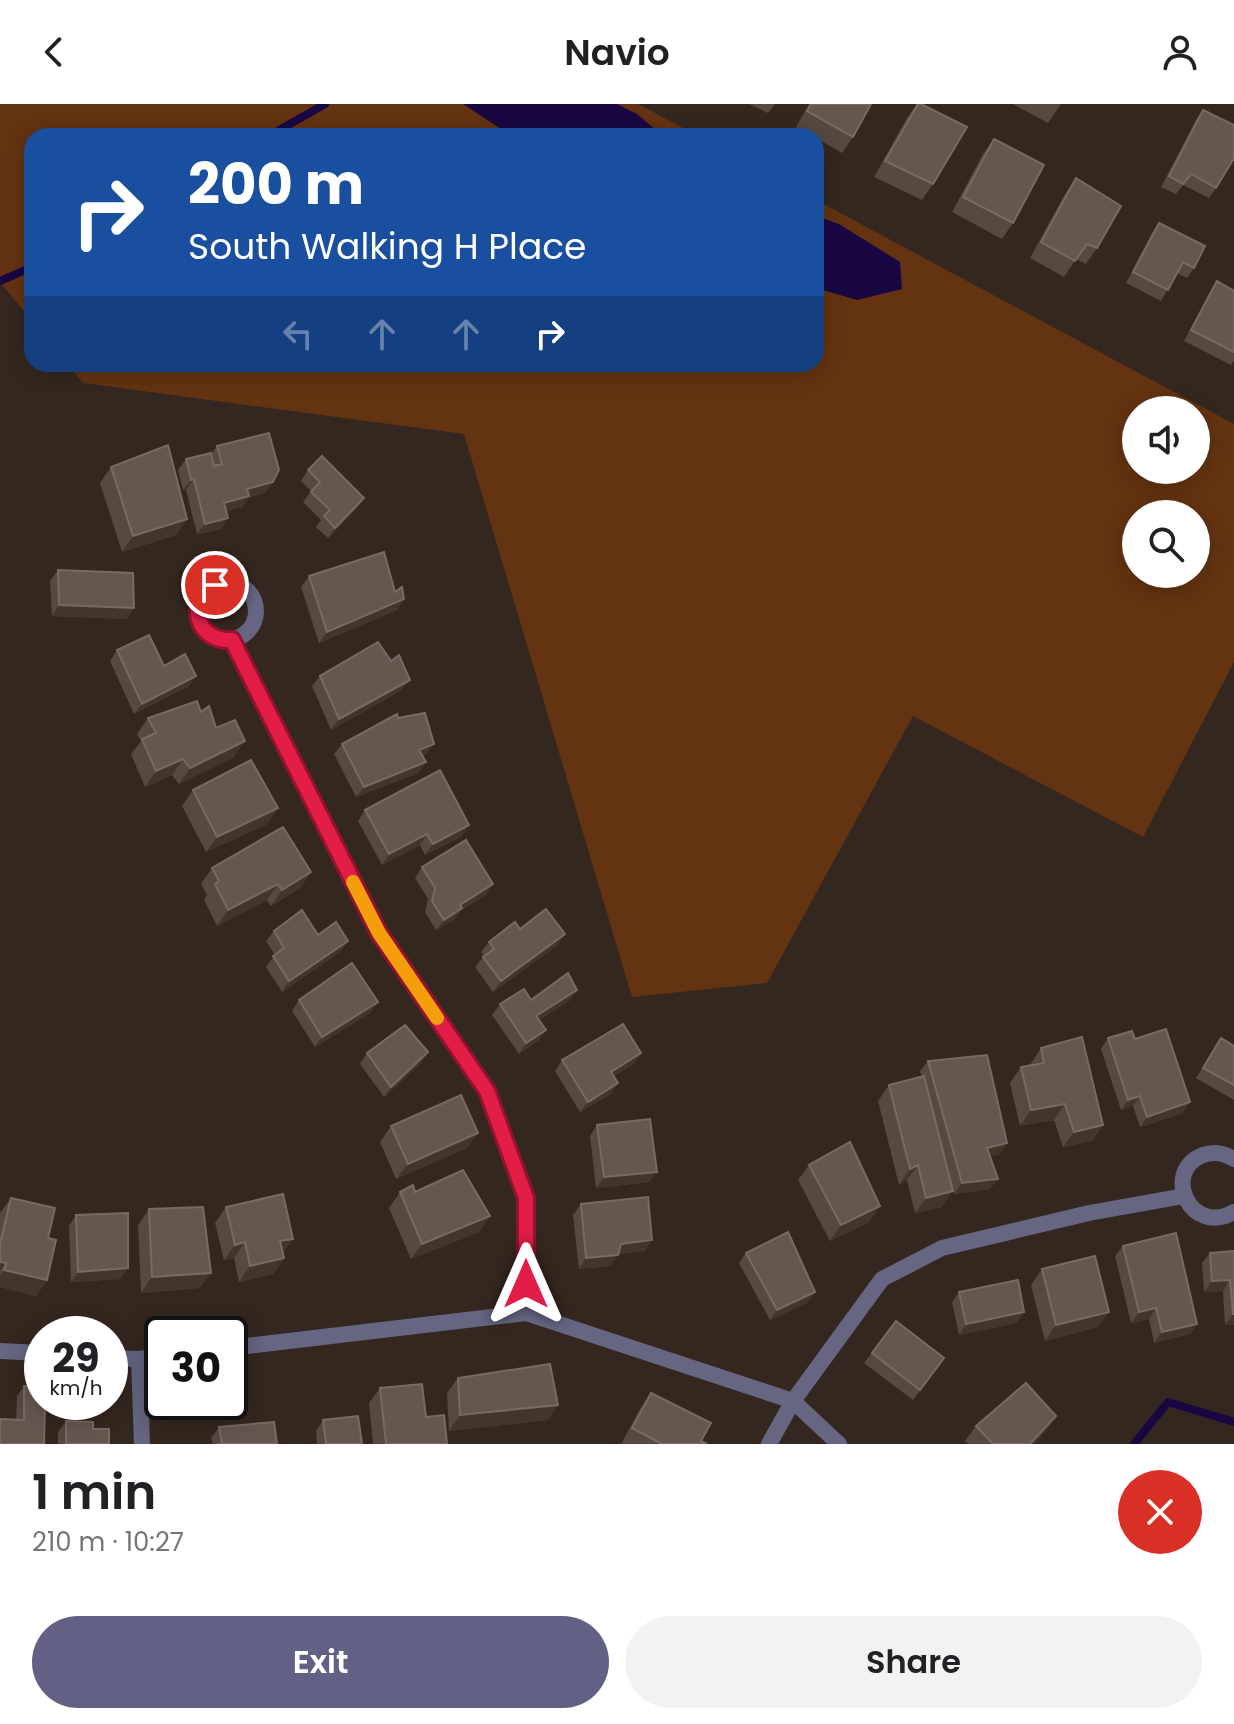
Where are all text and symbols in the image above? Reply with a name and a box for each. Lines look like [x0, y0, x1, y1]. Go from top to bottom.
text: Navio [564, 27, 670, 78]
icon: back [32, 30, 76, 74]
icon: person [1158, 30, 1202, 74]
text: 200 m [188, 145, 364, 224]
icon: right [56, 160, 160, 264]
text: South Walking H Place [188, 221, 586, 272]
icon: left [276, 312, 320, 356]
icon: ahead [360, 312, 404, 356]
icon: ahead [444, 312, 488, 356]
icon: right [528, 312, 572, 356]
map controls [1122, 396, 1210, 588]
button: sound [1122, 396, 1210, 484]
button: search [1122, 500, 1210, 588]
pin [181, 551, 249, 619]
icon: arrive [193, 563, 237, 607]
position arrow [484, 1242, 568, 1326]
speed limit sign: 30 [144, 1316, 248, 1420]
text: 29 [52, 1330, 100, 1386]
text: km/h [49, 1374, 103, 1402]
text: 1 min [32, 1459, 156, 1526]
button: close [1118, 1470, 1202, 1554]
text: 210 m · 10:27 [32, 1524, 184, 1560]
button: Exit [32, 1616, 609, 1708]
button: Share [625, 1616, 1202, 1708]

